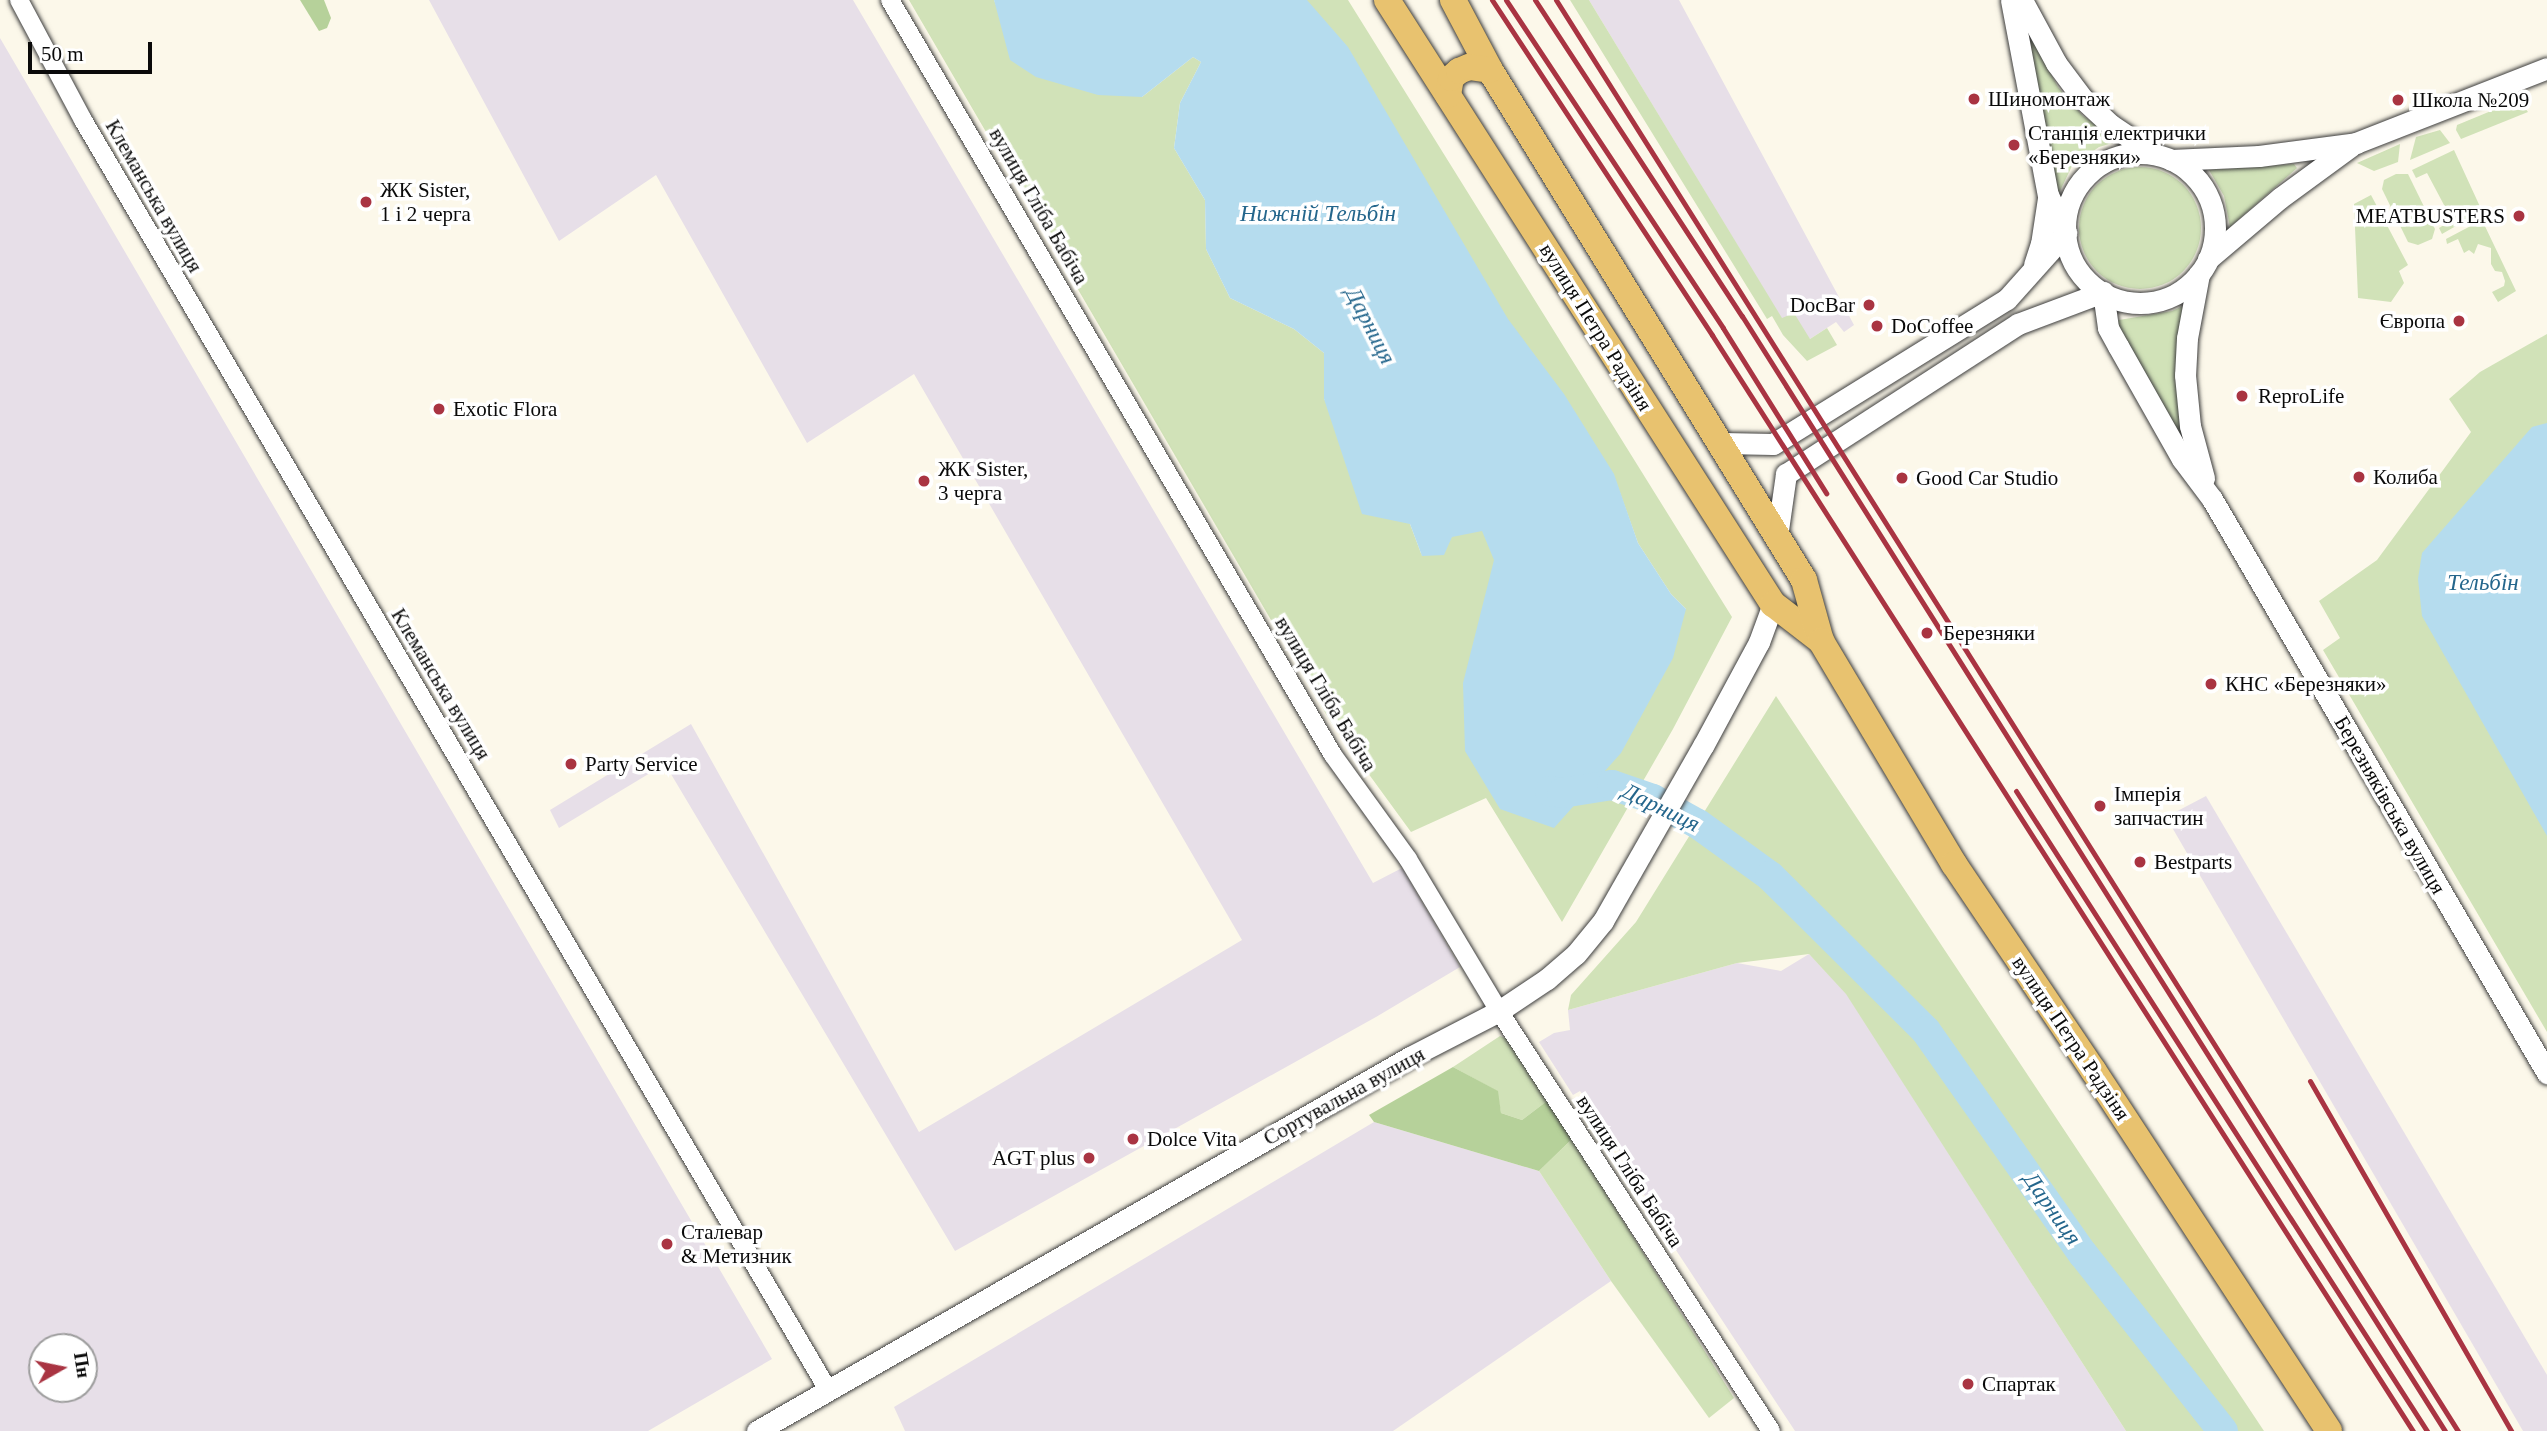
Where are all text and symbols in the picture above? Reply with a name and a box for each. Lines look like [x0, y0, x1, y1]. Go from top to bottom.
scale bar [32, 28, 156, 72]
text: 50 m [41, 42, 84, 66]
place label: Шиномонтаж [1988, 86, 2110, 112]
place label: Школа №209 [2412, 87, 2529, 113]
marker: Шиномонтаж [1966, 91, 1982, 107]
marker: Школа №209 [2390, 92, 2406, 108]
street label: Клеманська вулиця [100, 115, 208, 277]
place label: Станція електрички «Березняки» [2028, 120, 2206, 170]
street label: вулиця Гліба Бабіча [984, 123, 1094, 289]
marker: Станція електрички «Березняки» [2006, 137, 2022, 153]
place label: ЖК Sister, 1 і 2 черга [380, 177, 471, 227]
marker: ЖК Sister, 1 і 2 черга [358, 194, 374, 210]
water label: Нижній Тельбін [1240, 200, 1396, 228]
place label: MEATBUSTERS [2356, 203, 2505, 229]
marker: MEATBUSTERS [2511, 208, 2527, 224]
street label: вулиця Петра Радзіня [1534, 239, 1658, 415]
water label: Дарниця [1339, 283, 1401, 369]
place label: DocBar [1790, 292, 1855, 318]
marker: DocBar [1861, 297, 1877, 313]
place label: Європа [2380, 308, 2445, 334]
place label: DoCoffee [1891, 313, 1973, 339]
marker: Європа [2451, 313, 2467, 329]
marker: DoCoffee [1869, 318, 1885, 334]
place label: ReproLife [2258, 383, 2344, 409]
marker: ReproLife [2232, 386, 2252, 406]
place label: Exotic Flora [453, 396, 557, 422]
marker: Exotic Flora [431, 401, 447, 417]
place label: ЖК Sister, 3 черга [938, 456, 1028, 506]
place label: Колиба [2373, 464, 2438, 490]
place label: Good Car Studio [1916, 465, 2058, 491]
marker: Колиба [2351, 469, 2367, 485]
marker: Good Car Studio [1894, 470, 1910, 486]
marker: ЖК Sister, 3 черга [916, 473, 932, 489]
water label: Тельбін [2447, 569, 2519, 597]
street label: Клеманська вулиця [386, 604, 496, 764]
street label: вулиця Гліба Бабіча [1270, 612, 1382, 776]
place label: Березняки [1943, 620, 2035, 646]
marker: Березняки [1917, 623, 1937, 643]
place label: КНС «Березняки» [2225, 671, 2387, 697]
marker: КНС «Березняки» [2203, 676, 2219, 692]
street label: Березняківська вулиця [2329, 712, 2451, 898]
place label: Party Service [585, 751, 698, 777]
marker: Party Service [563, 756, 579, 772]
water label: Дарниця [1618, 777, 1704, 839]
place label: Імперія запчастин [2114, 781, 2203, 831]
marker: Імперія запчастин [2092, 798, 2108, 814]
place label: Bestparts [2154, 849, 2232, 875]
marker: Bestparts [2132, 854, 2148, 870]
street label: вулиця Петра Радзіня [2007, 951, 2135, 1125]
street label: Сортувальна вулиця [1259, 1041, 1429, 1151]
street label: вулиця Гліба Бабіча [1571, 1090, 1689, 1252]
place label: Dolce Vita [1147, 1126, 1237, 1152]
marker: Dolce Vita [1125, 1131, 1141, 1147]
place label: AGT plus [992, 1145, 1075, 1171]
marker: AGT plus [1081, 1150, 1097, 1166]
water label: Дарниця [2017, 1167, 2087, 1251]
place label: Сталевар & Метизник [681, 1219, 792, 1269]
marker: Сталевар & Метизник [659, 1236, 675, 1252]
north arrow [28, 1333, 98, 1403]
text: Пн [70, 1351, 95, 1379]
place label: Спартак [1982, 1371, 2056, 1397]
marker: Спартак [1960, 1376, 1976, 1392]

